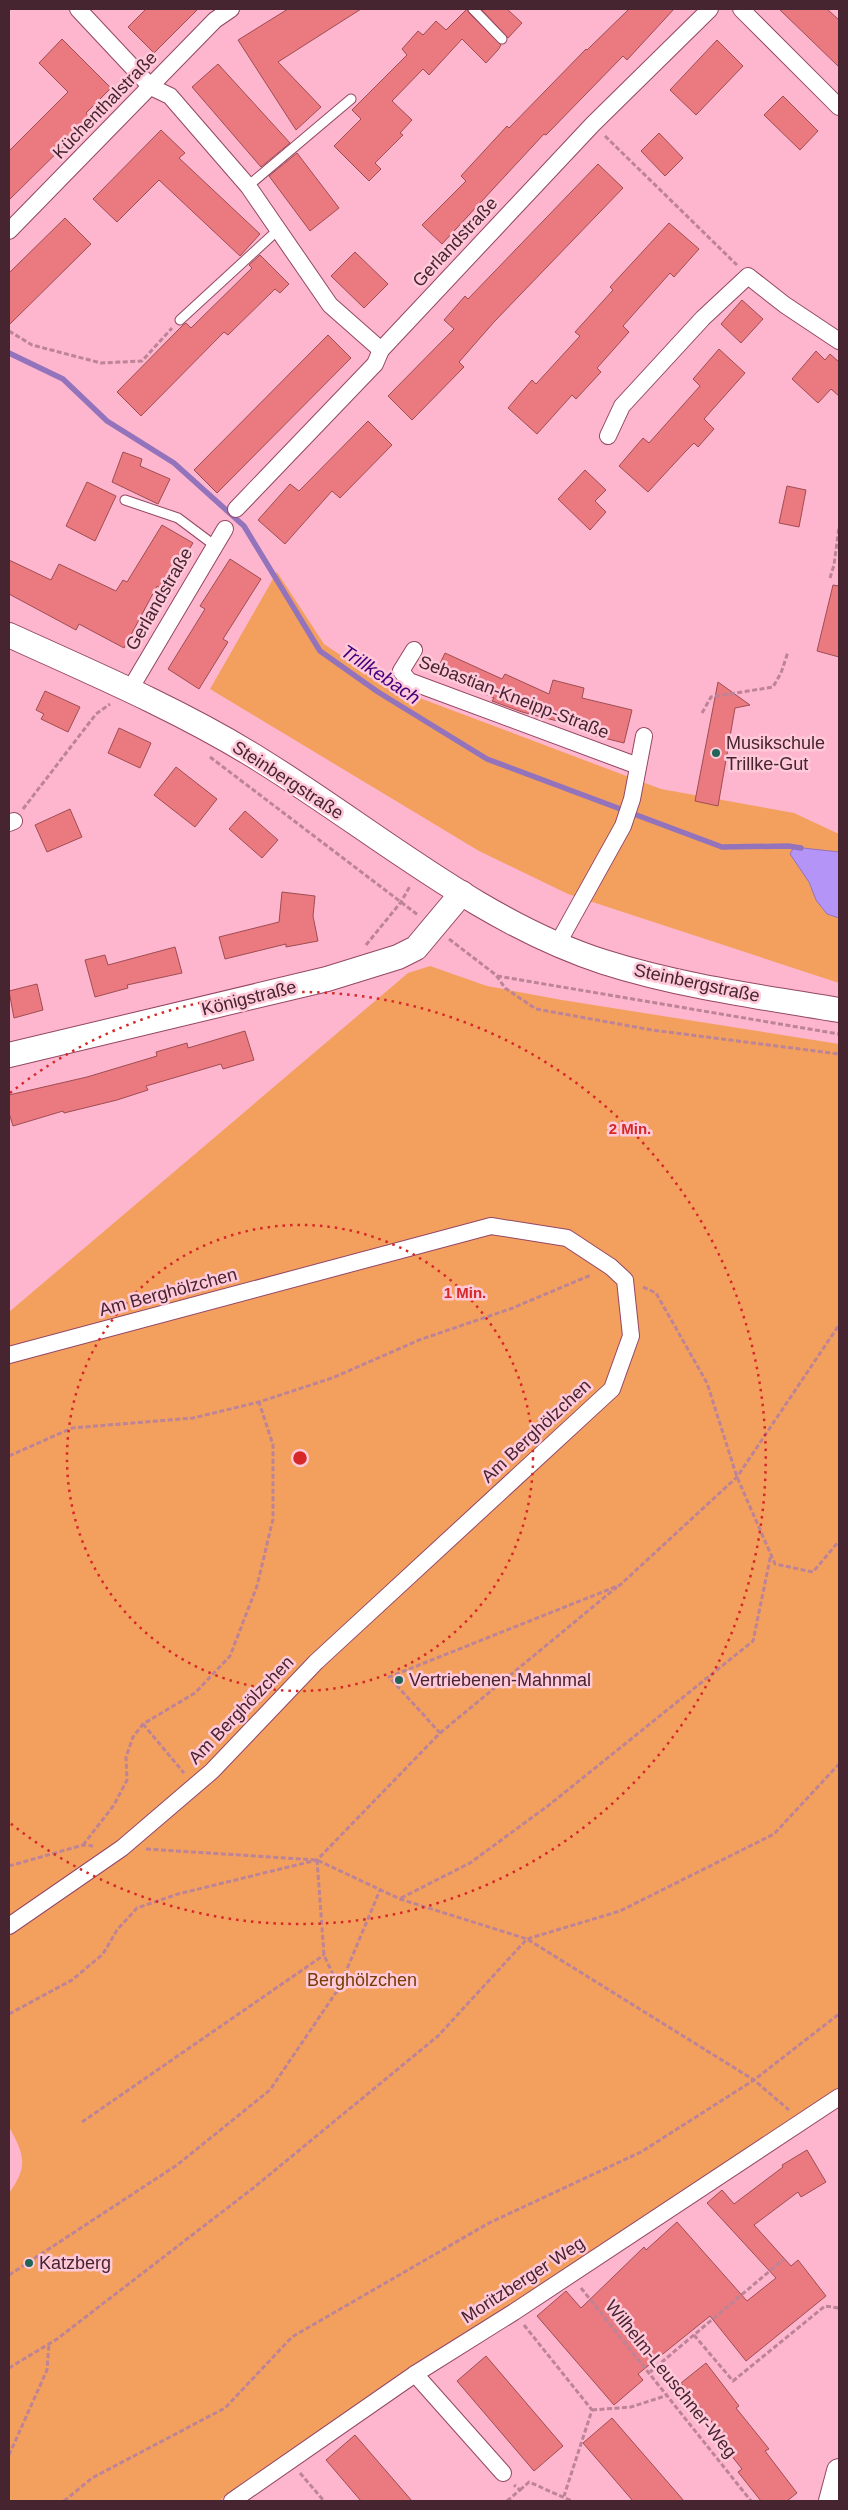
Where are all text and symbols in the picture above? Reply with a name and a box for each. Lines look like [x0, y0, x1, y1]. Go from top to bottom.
street label: Küchenthalstraße [49, 47, 161, 163]
street label: Gerlandstraße [408, 193, 502, 291]
street label: Gerlandstraße [122, 544, 196, 654]
water label: Trillkebach [337, 640, 424, 708]
street label: Sebastian-Kneipp-Straße [416, 651, 612, 743]
place label: Musikschule Trillke-Gut [726, 733, 825, 774]
street label: Steinbergstraße [229, 737, 347, 823]
marker: Musikschule Trillke-Gut [710, 747, 722, 759]
street label: Steinbergstraße [632, 960, 762, 1006]
street label: Königstraße [199, 977, 299, 1019]
text: 2 Min. [609, 1120, 651, 1137]
street label: Am Berghölzchen [97, 1264, 239, 1320]
text: 1 Min. [444, 1284, 486, 1301]
street label: Am Berghölzchen [477, 1375, 595, 1487]
centre of rings [291, 1449, 309, 1467]
street label: Am Berghölzchen [184, 1652, 298, 1768]
place label: Vertriebenen-Mahnmal [409, 1670, 591, 1690]
marker: Vertriebenen-Mahnmal [393, 1674, 405, 1686]
park label: Berghölzchen [307, 1970, 417, 1990]
street label: Moritzberger Weg [458, 2233, 588, 2327]
place label: Katzberg [39, 2253, 111, 2273]
marker: Katzberg [23, 2257, 35, 2269]
street label: Wilhelm-Leuschner-Weg [601, 2296, 741, 2462]

